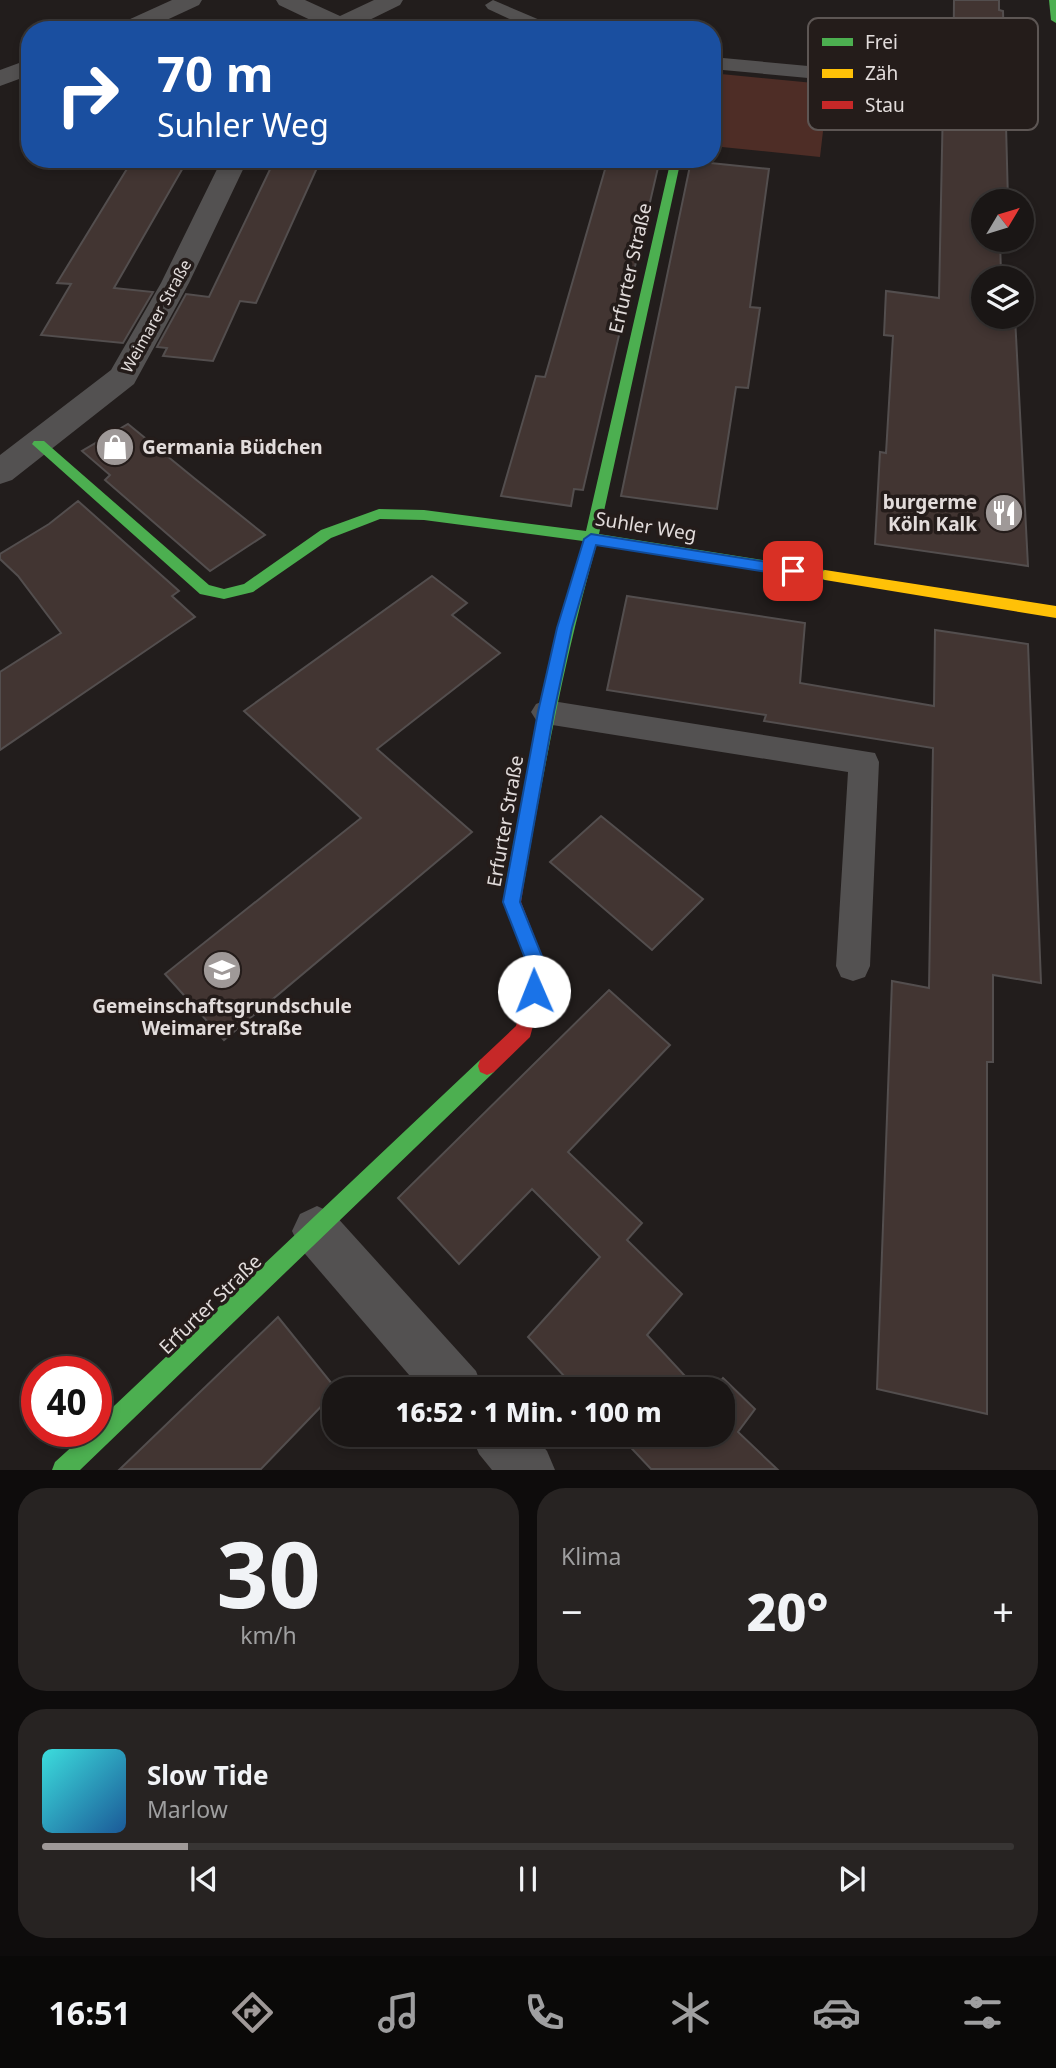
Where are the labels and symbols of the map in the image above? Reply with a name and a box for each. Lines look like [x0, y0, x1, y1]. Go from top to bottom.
legend [808, 18, 1038, 130]
text: Frei [865, 29, 898, 55]
text: Zäh [865, 60, 898, 86]
text: Stau [865, 92, 905, 118]
north arrow [971, 189, 1034, 252]
street label: Erfurter Straße [602, 200, 658, 336]
street label: Weimarer Straße [116, 255, 196, 377]
shop icon: Germania Büdchen [94, 426, 136, 468]
place label: Germania Büdchen [142, 434, 323, 460]
place label: burgerme Köln Kalk [883, 489, 977, 537]
restaurant icon: burgerme Köln Kalk [983, 492, 1025, 534]
street label: Suhler Weg [594, 505, 698, 547]
pin [763, 541, 823, 601]
street label: Erfurter Straße [481, 753, 529, 889]
school or university icon: Gemeinschaftsgrundschule Weimarer Straße [201, 949, 243, 991]
position arrow [497, 954, 571, 1028]
place label: Gemeinschaftsgrundschule Weimarer Straße [92, 993, 352, 1041]
street label: Erfurter Straße [153, 1248, 267, 1360]
speed limit sign: 40 [21, 1356, 112, 1447]

